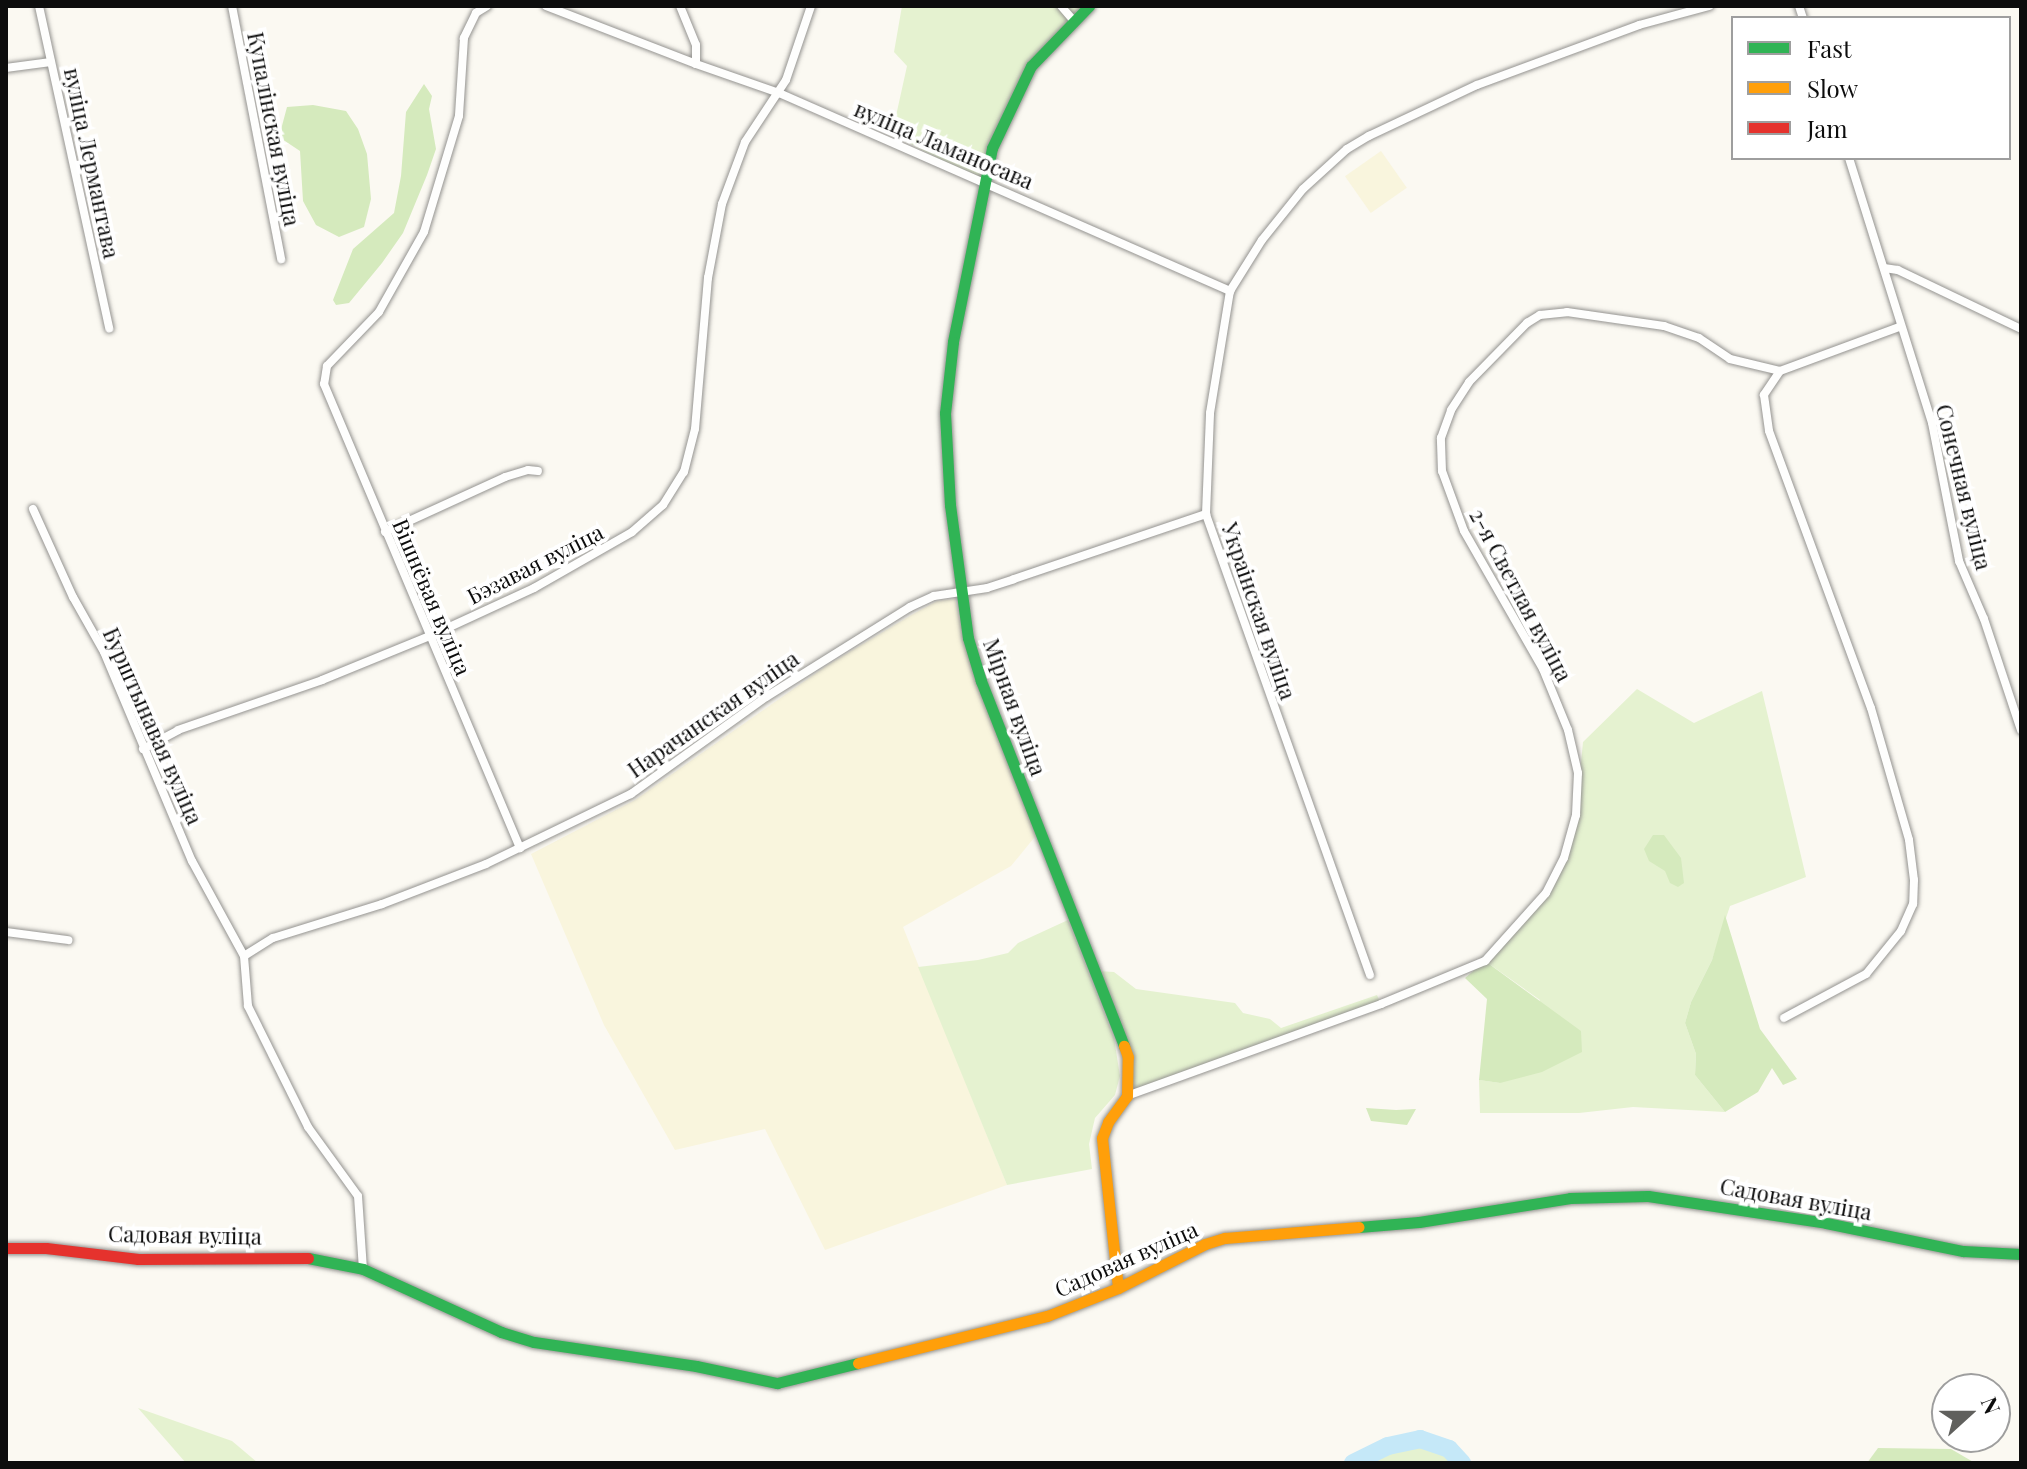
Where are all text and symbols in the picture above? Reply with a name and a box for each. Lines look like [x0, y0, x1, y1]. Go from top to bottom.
legend [1731, 16, 2011, 160]
street label: Купалінская вуліца [242, 30, 306, 228]
text: Fast [1807, 32, 1852, 64]
street label: вуліца Лермантава [59, 65, 125, 261]
text: Slow [1807, 72, 1858, 104]
street label: вуліца Ламаносава [850, 95, 1038, 195]
text: Jam [1807, 112, 1848, 144]
street label: Сонечная вуліца [1931, 402, 1997, 572]
street label: 2-я Светлая вуліца [1464, 504, 1578, 686]
street label: Вішнёвая вуліца [387, 515, 477, 679]
street label: Бэзавая вуліца [463, 518, 607, 610]
street label: Украінская вуліца [1216, 519, 1302, 703]
street label: Бурштынавая вуліца [98, 623, 208, 829]
street label: Мірная вуліца [978, 635, 1052, 779]
street label: Нарачанская вуліца [622, 645, 804, 783]
street label: Садовая вуліца [1718, 1173, 1874, 1225]
street label: Садовая вуліца [1050, 1216, 1202, 1302]
street label: Садовая вуліца [108, 1220, 262, 1250]
north arrow [1931, 1373, 2011, 1453]
text: N [1975, 1392, 2008, 1418]

